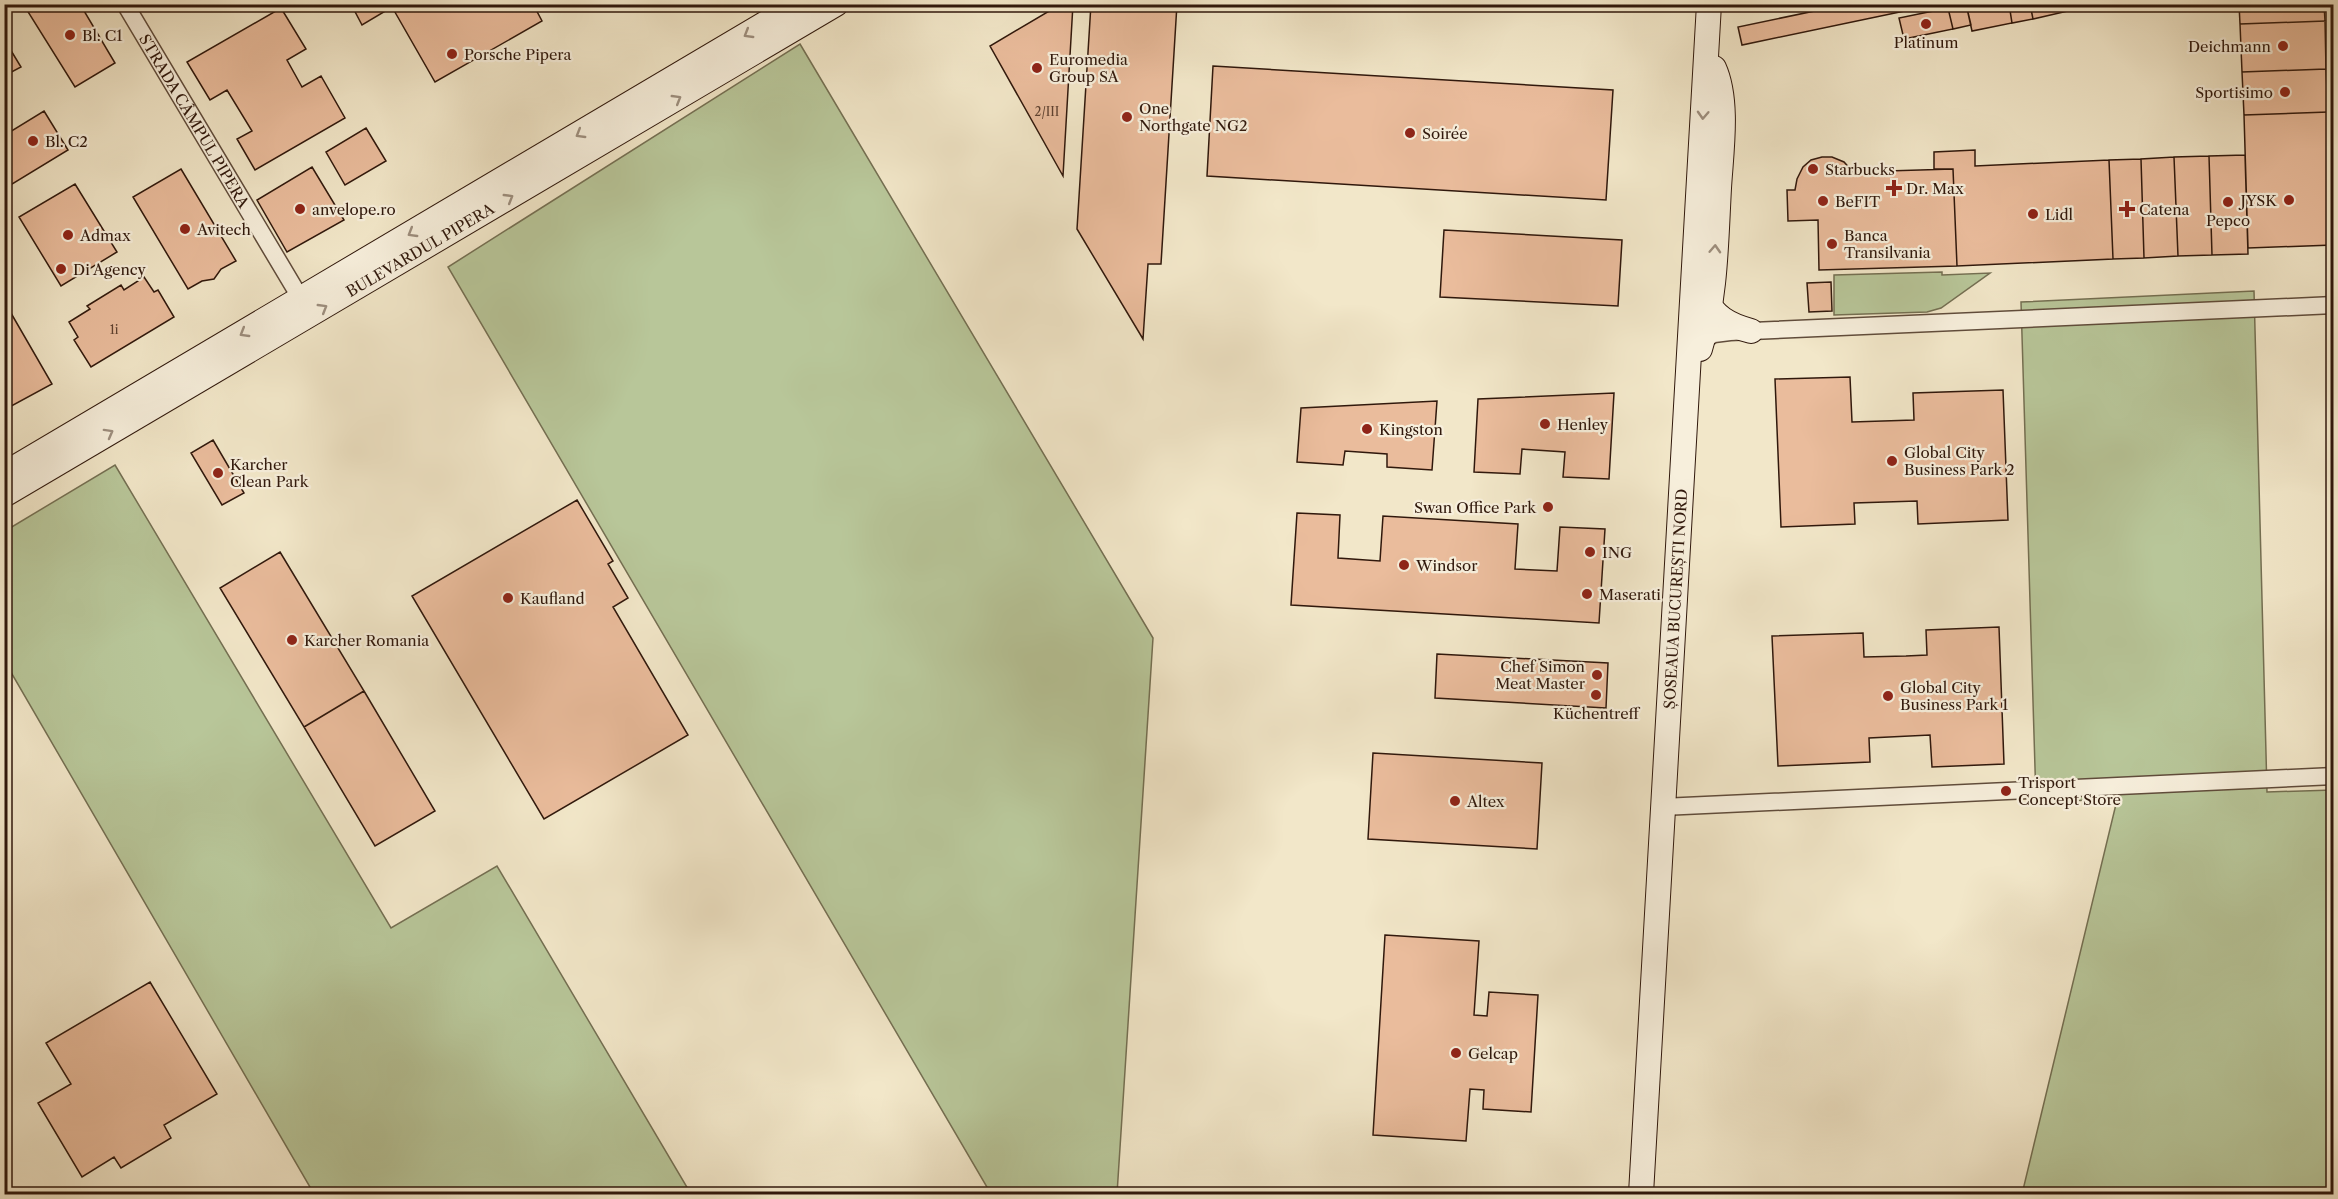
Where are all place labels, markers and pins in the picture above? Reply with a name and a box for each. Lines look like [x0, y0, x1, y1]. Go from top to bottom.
marker: Platinum [1919, 17, 1933, 31]
place label: Bl. C1 [82, 26, 123, 45]
marker: Bl. C1 [63, 28, 77, 42]
place label: Platinum [1894, 33, 1958, 52]
place label: Deichmann [2188, 37, 2272, 56]
marker: Deichmann [2276, 39, 2290, 53]
place label: Porsche Pipera [464, 45, 572, 64]
marker: Porsche Pipera [445, 47, 459, 61]
place label: Euromedia Group SA [1049, 50, 1128, 86]
marker: Euromedia Group SA [1030, 61, 1044, 75]
place label: Sportisimo [2195, 83, 2273, 102]
marker: Sportisimo [2278, 85, 2292, 99]
place label: One Northgate NG2 [1139, 99, 1248, 135]
marker: One Northgate NG2 [1120, 110, 1134, 124]
place label: Soirée [1422, 124, 1468, 143]
marker: Soirée [1403, 126, 1417, 140]
place label: Bl. C2 [45, 132, 88, 151]
marker: Bl. C2 [26, 134, 40, 148]
place label: Starbucks [1825, 160, 1895, 179]
marker: Starbucks [1806, 162, 1820, 176]
place label: Dr. Max [1906, 179, 1964, 198]
marker: Dr. Max [1887, 181, 1901, 195]
place label: JYSK [2239, 191, 2278, 210]
place label: BeFIT [1835, 192, 1881, 211]
marker: JYSK [2282, 193, 2296, 207]
marker: BeFIT [1816, 194, 1830, 208]
marker: Pepco [2221, 195, 2235, 209]
place label: anvelope.ro [312, 200, 396, 219]
place label: Catena [2139, 200, 2190, 219]
marker: anvelope.ro [293, 202, 307, 216]
marker: Catena [2120, 202, 2134, 216]
place label: Lidl [2045, 205, 2074, 224]
marker: Lidl [2026, 207, 2040, 221]
place label: Pepco [2206, 211, 2250, 230]
place label: Avitech [196, 220, 251, 239]
marker: Avitech [178, 222, 192, 236]
place label: Admax [79, 226, 131, 245]
place label: Banca Transilvania [1844, 226, 1931, 262]
marker: Admax [61, 228, 75, 242]
marker: Banca Transilvania [1825, 237, 1839, 251]
place label: Di Agency [73, 260, 146, 279]
marker: Di Agency [54, 262, 68, 276]
place label: Henley [1557, 415, 1609, 434]
marker: Henley [1538, 417, 1552, 431]
place label: Kingston [1379, 420, 1443, 439]
marker: Kingston [1360, 422, 1374, 436]
place label: Global City Business Park 2 [1904, 443, 2015, 479]
marker: Global City Business Park 2 [1885, 454, 1899, 468]
place label: Karcher Clean Park [230, 455, 310, 491]
marker: Karcher Clean Park [211, 466, 225, 480]
place label: Swan Office Park [1414, 498, 1537, 517]
marker: Swan Office Park [1541, 500, 1555, 514]
place label: ING [1602, 543, 1632, 562]
marker: ING [1583, 545, 1597, 559]
place label: Windsor [1415, 556, 1478, 575]
marker: Windsor [1397, 558, 1411, 572]
place label: Maserati [1599, 585, 1661, 604]
marker: Maserati [1580, 587, 1594, 601]
place label: Kaufland [520, 589, 585, 608]
marker: Kaufland [501, 591, 515, 605]
place label: Karcher Romania [304, 631, 429, 650]
marker: Karcher Romania [285, 633, 299, 647]
place label: Chef Simon Meat Master [1495, 657, 1586, 693]
marker: Chef Simon Meat Master [1590, 668, 1604, 682]
place label: Global City Business Park 1 [1900, 678, 2009, 714]
marker: Küchentreff [1589, 688, 1603, 702]
marker: Global City Business Park 1 [1881, 689, 1895, 703]
place label: Küchentreff [1553, 704, 1641, 723]
place label: Trisport Concept Store [2018, 773, 2121, 809]
marker: Trisport Concept Store [1999, 784, 2013, 798]
place label: Altex [1466, 792, 1505, 811]
marker: Altex [1448, 794, 1462, 808]
place label: Gelcap [1468, 1044, 1518, 1063]
marker: Gelcap [1449, 1046, 1463, 1060]

